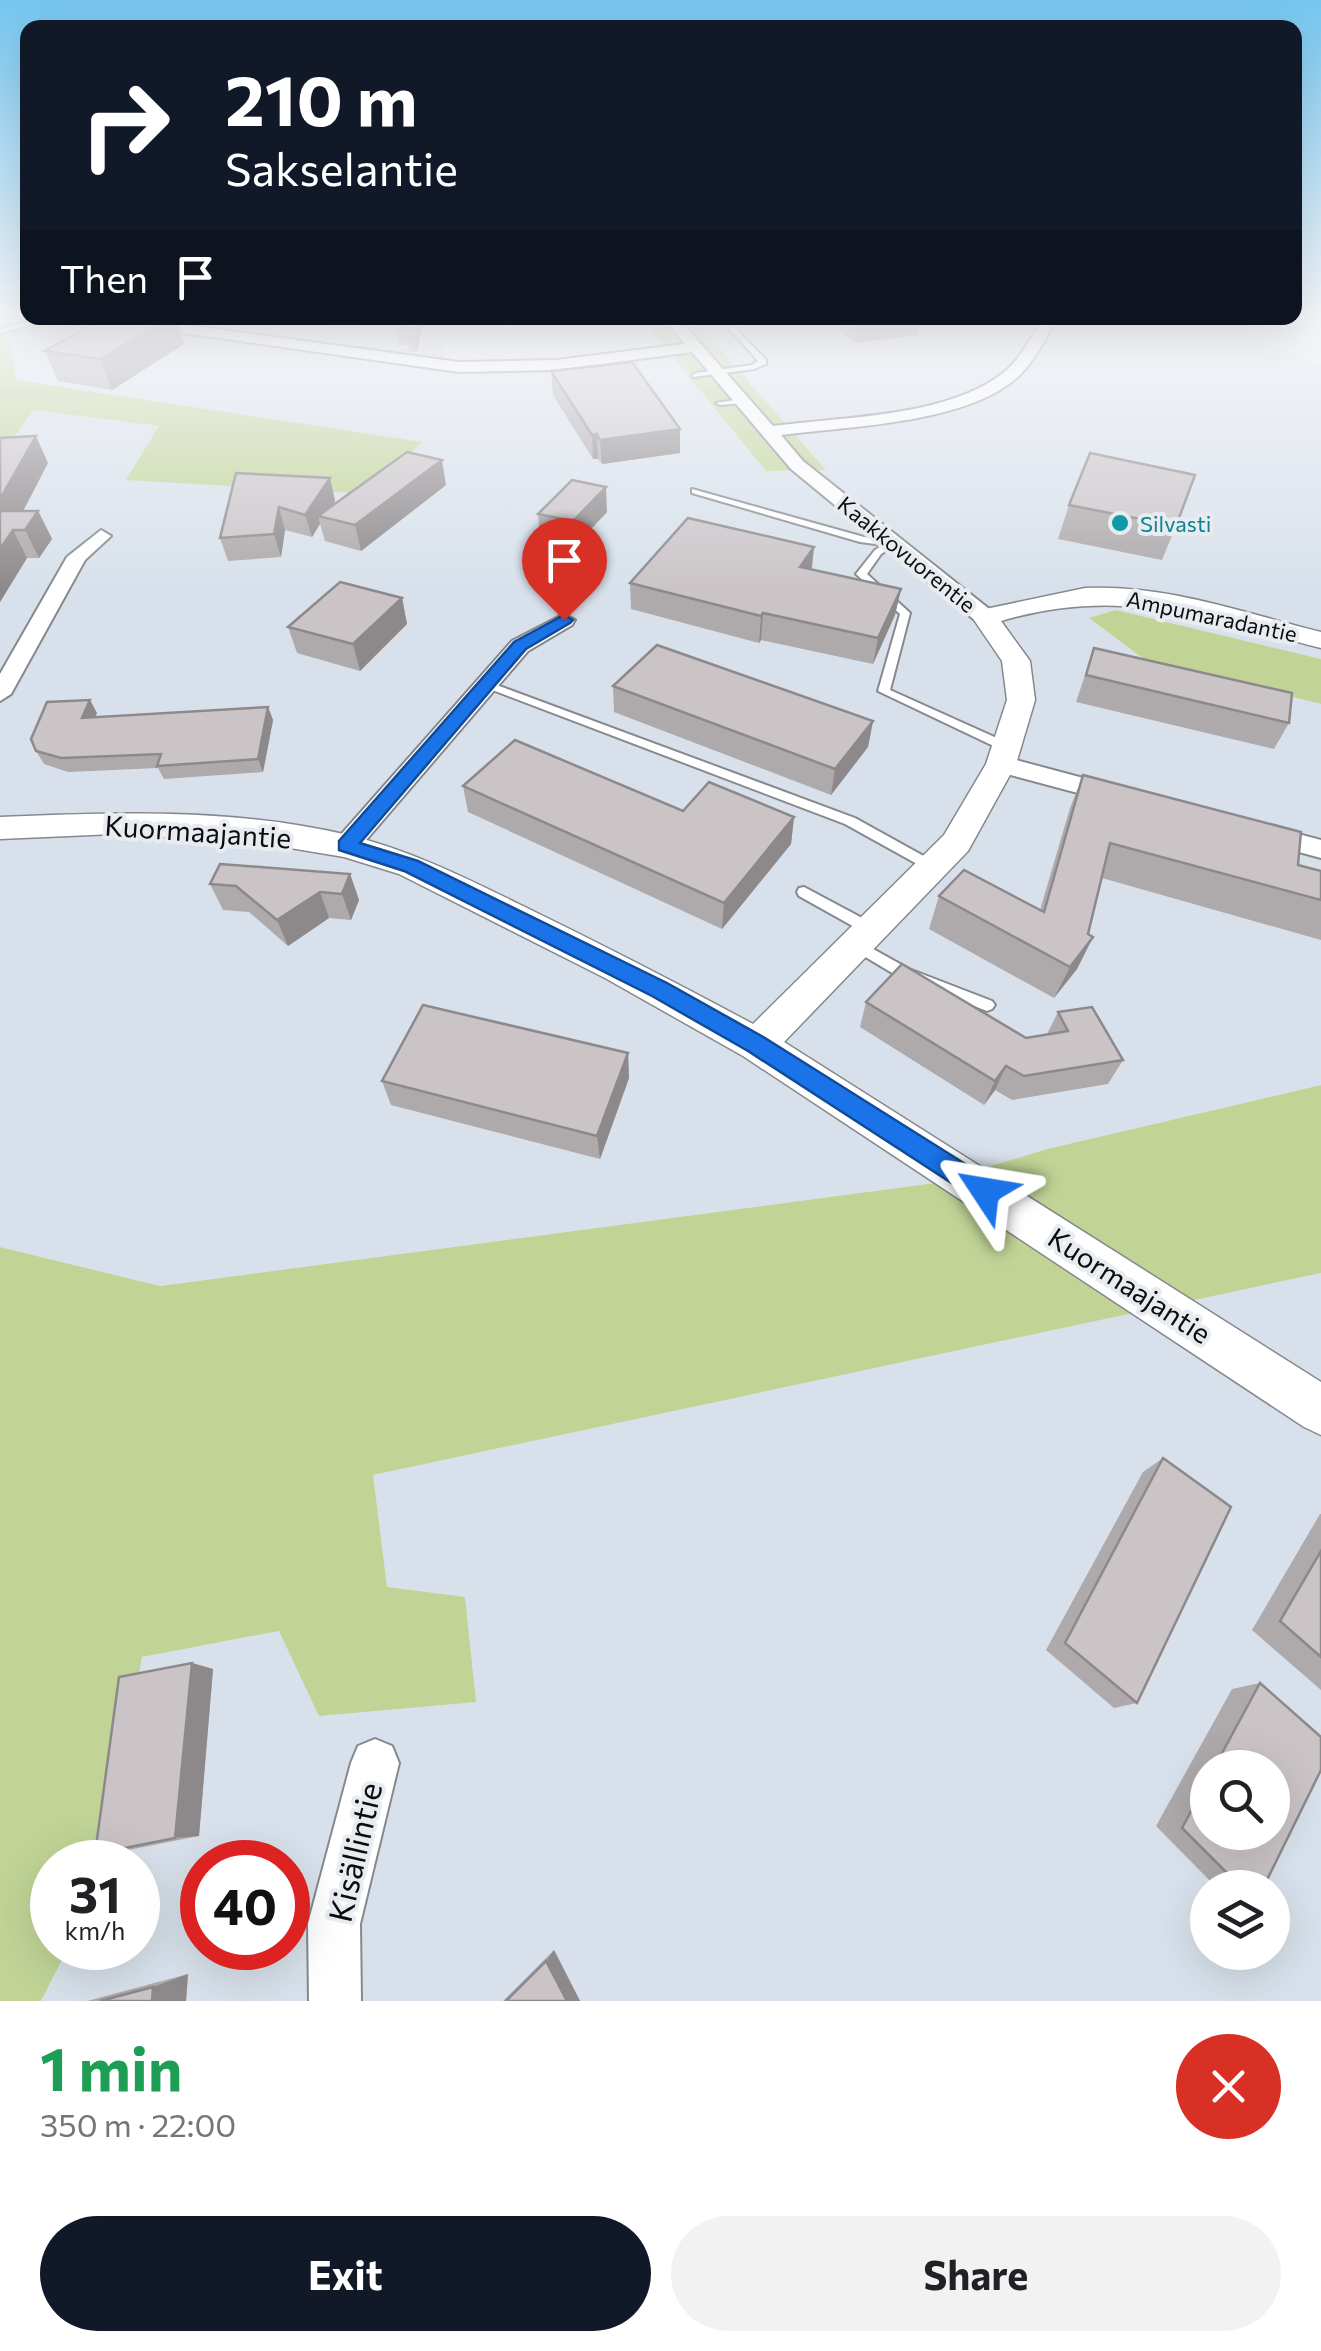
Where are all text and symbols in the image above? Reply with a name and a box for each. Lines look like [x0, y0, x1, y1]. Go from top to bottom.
text: 210 m [225, 55, 417, 140]
icon: right [60, 60, 190, 190]
text: Sakselantie [225, 140, 458, 195]
icon: arrive [168, 250, 223, 305]
text: Then [60, 254, 148, 301]
street label: Kaakkovuorentie [833, 490, 981, 618]
place label: Silvasti [1140, 510, 1211, 537]
marker: Silvasti [1109, 512, 1131, 534]
pin [522, 518, 607, 621]
icon: arrive [537, 533, 592, 588]
street label: Ampumaradantie [1124, 585, 1300, 647]
street label: Kuormaajantie [104, 808, 292, 854]
position arrow [933, 1139, 1037, 1243]
street label: Kuormaajantie [1042, 1220, 1218, 1350]
map controls [1190, 1750, 1290, 1970]
button: search [1190, 1750, 1290, 1850]
street label: Kisällintie [319, 1778, 389, 1926]
speed limit sign: 40 [180, 1840, 310, 1970]
text: 31 [69, 1862, 121, 1923]
button: layers [1190, 1870, 1290, 1970]
text: km/h [65, 1915, 125, 1945]
text: 1 min [40, 2030, 182, 2103]
button: close [1176, 2034, 1281, 2139]
text: 350 m · 22:00 [40, 2104, 236, 2144]
button: Exit [40, 2216, 651, 2331]
button: Share [671, 2216, 1281, 2331]

